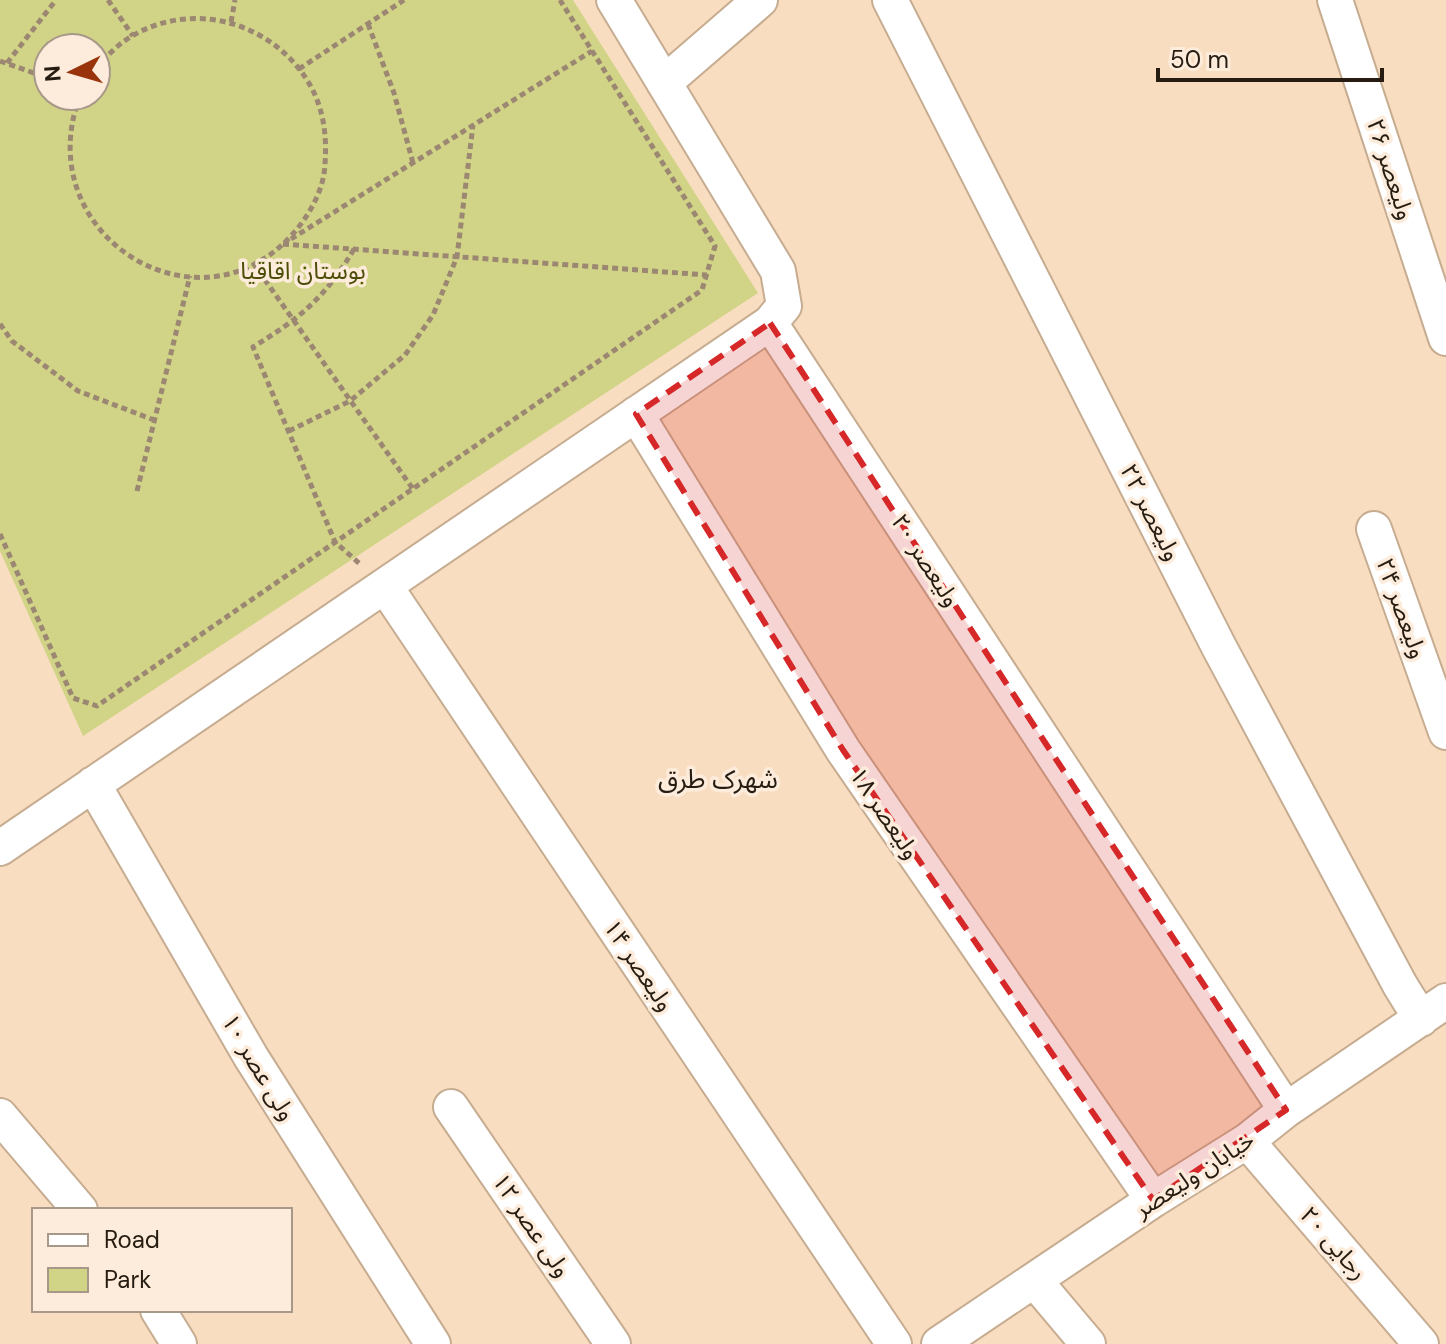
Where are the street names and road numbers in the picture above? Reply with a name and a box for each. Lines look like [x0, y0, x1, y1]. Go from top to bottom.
street label: ولیعصر ۲۶ [1360, 114, 1422, 224]
street label: ولیعصر ۲۲ [1113, 458, 1189, 566]
street label: ولیعصر ۲۰ [885, 508, 967, 612]
street label: ولیعصر ۲۴ [1370, 554, 1434, 662]
street label: ولیعصر ۱۸ [843, 761, 927, 865]
street label: ولیعصر ۱۴ [597, 913, 681, 1017]
street label: ولی عصر ۱۰ [215, 1008, 303, 1126]
street label: خیابان ولیعصر [1127, 1124, 1260, 1225]
street label: ولی عصر ۱۲ [486, 1167, 578, 1283]
street label: رجایی ۲۰ [1294, 1200, 1374, 1286]

